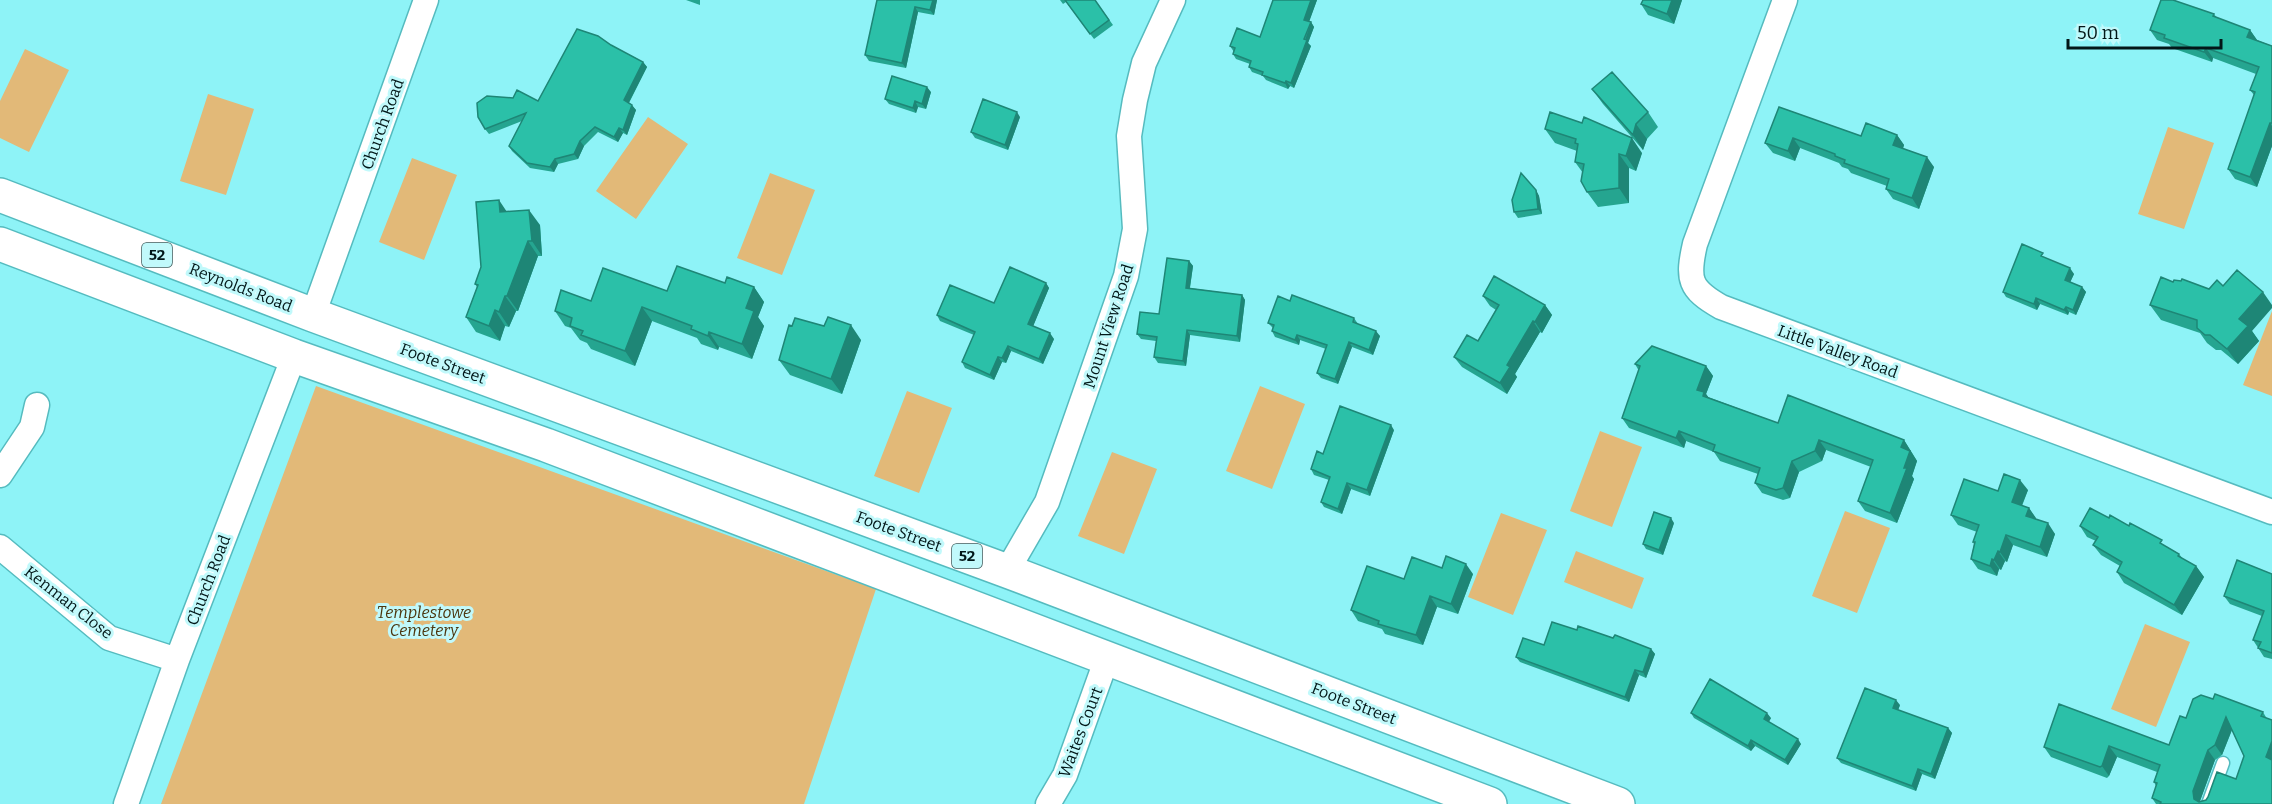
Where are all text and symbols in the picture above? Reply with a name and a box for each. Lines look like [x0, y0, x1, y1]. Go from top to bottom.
scale bar [2068, 12, 2221, 50]
text: 50 m [2077, 22, 2119, 44]
street label: Church Road [357, 76, 408, 172]
road number: 52 [142, 243, 172, 267]
street label: Reynolds Road [187, 259, 296, 316]
street label: Mount View Road [1079, 261, 1138, 391]
street label: Little Valley Road [1775, 321, 1901, 382]
street label: Foote Street [398, 339, 488, 388]
street label: Foote Street [854, 507, 944, 556]
street label: Church Road [183, 532, 235, 628]
road number: 52 [952, 544, 982, 568]
street label: Kenman Close [21, 562, 117, 643]
park label: Templestowe Cemetery [377, 603, 471, 640]
street label: Foote Street [1309, 679, 1399, 728]
street label: Waites Court [1054, 684, 1107, 780]

